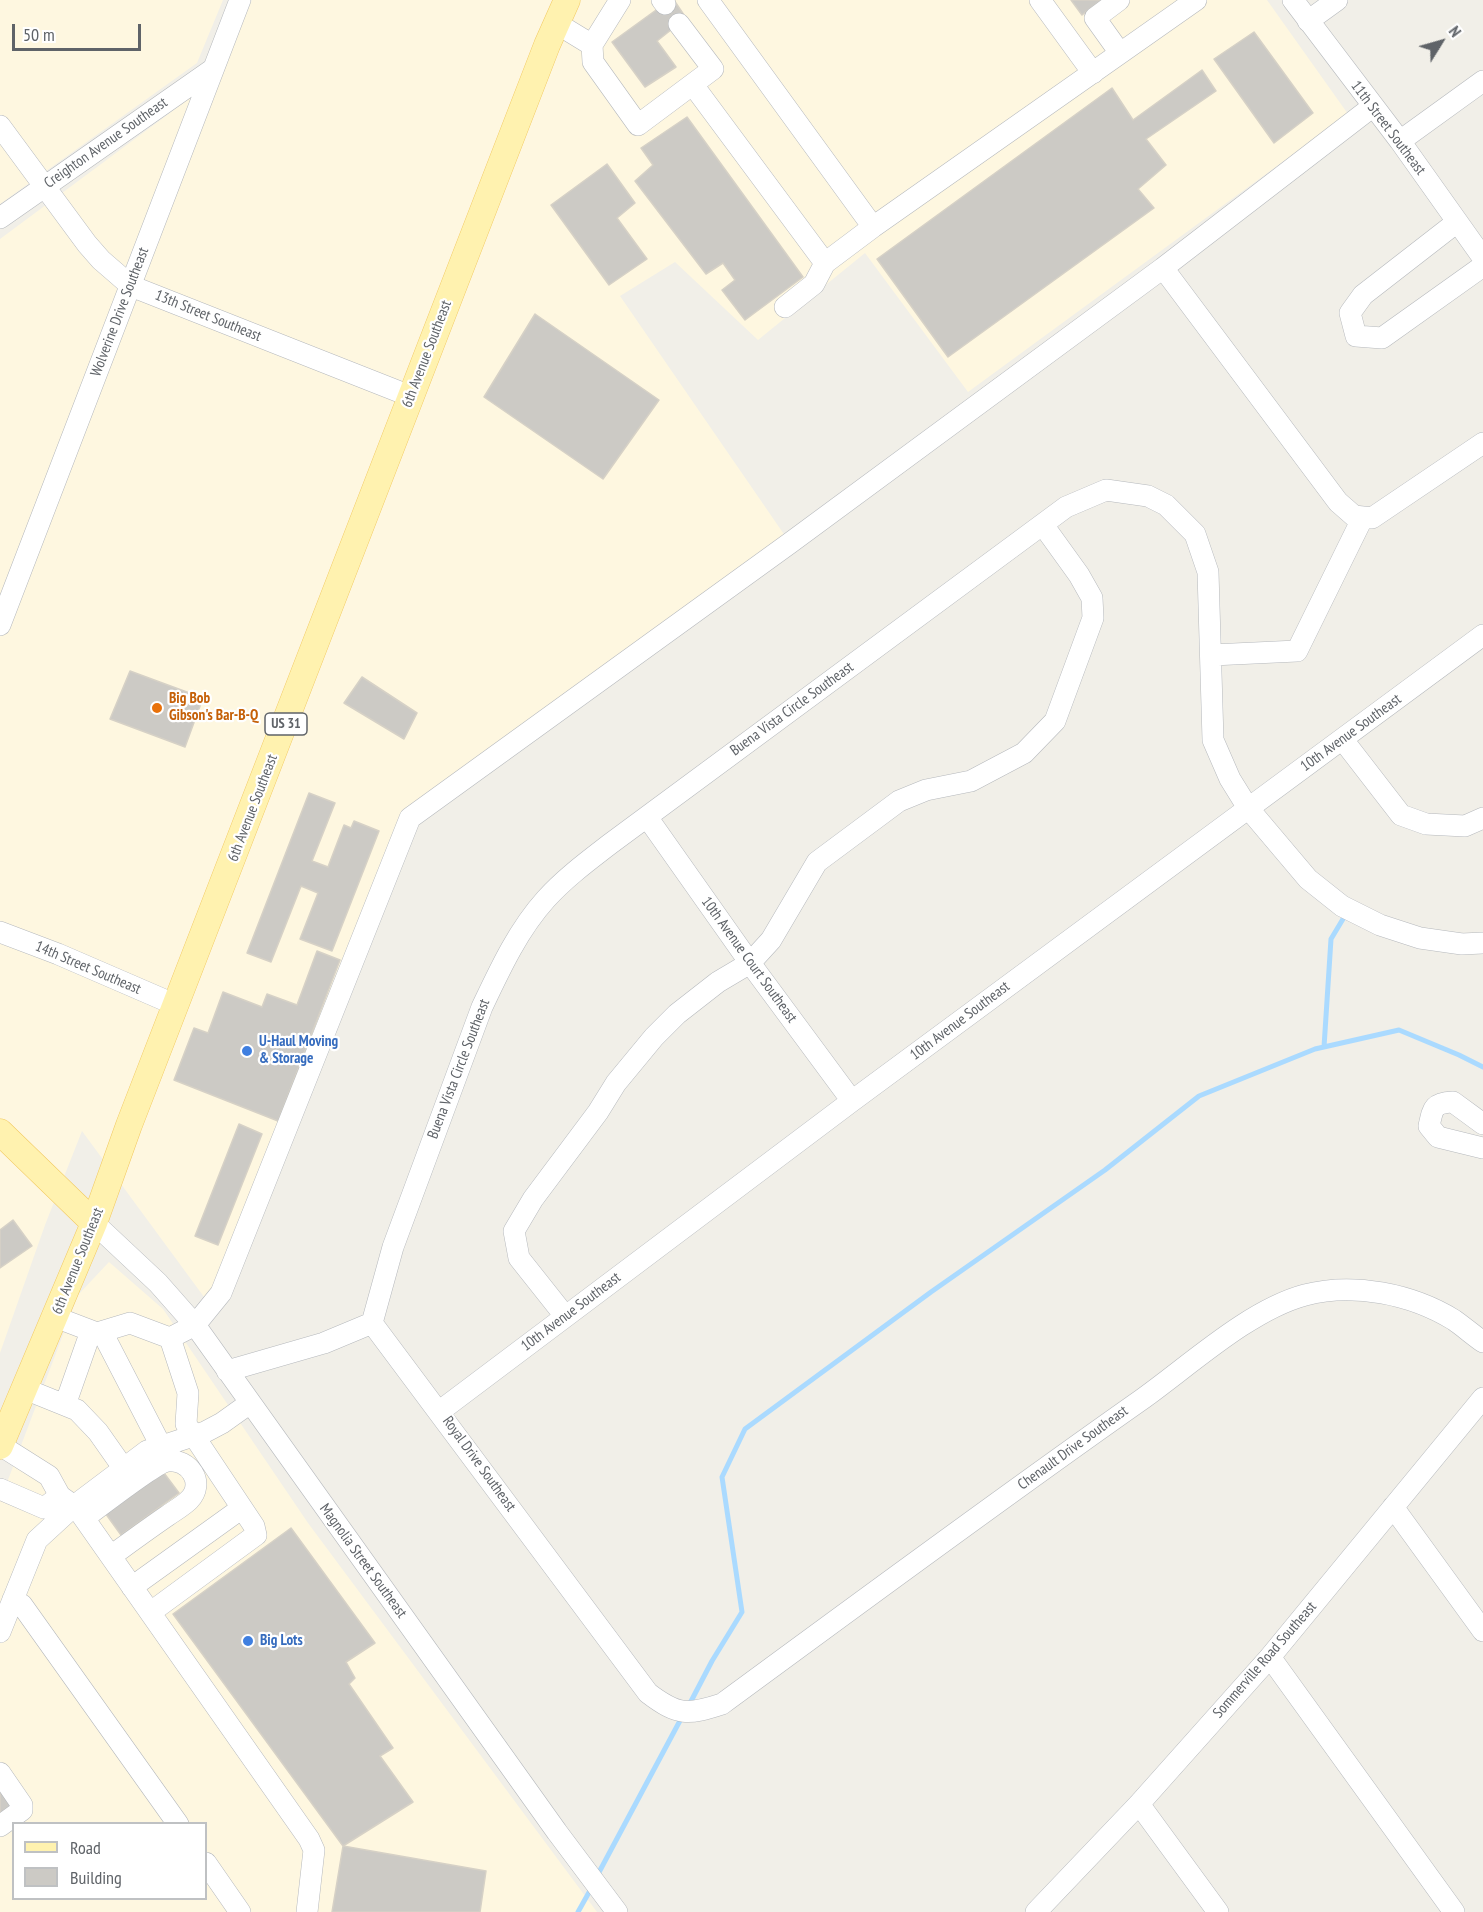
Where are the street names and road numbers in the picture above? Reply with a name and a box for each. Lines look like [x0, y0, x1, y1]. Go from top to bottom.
street label: 11th Street Southeast [1347, 77, 1429, 179]
street label: Creighton Avenue Southeast [41, 94, 171, 192]
street label: Wolverine Drive Southeast [87, 245, 153, 379]
street label: 13th Street Southeast [152, 286, 264, 346]
street label: 6th Avenue Southeast [398, 298, 456, 410]
street label: Buena Vista Circle Southeast [727, 658, 857, 760]
street label: 10th Avenue Southeast [1297, 690, 1405, 776]
road number: US 31 [265, 713, 307, 735]
street label: 6th Avenue Southeast [224, 752, 282, 864]
street label: 10th Avenue Court Southeast [697, 894, 801, 1026]
street label: 14th Street Southeast [32, 938, 144, 998]
street label: 10th Avenue Southeast [907, 978, 1013, 1064]
street label: Buena Vista Circle Southeast [424, 997, 494, 1141]
street label: 6th Avenue Southeast [48, 1205, 108, 1317]
street label: 10th Avenue Southeast [518, 1269, 624, 1355]
street label: Chenault Drive Southeast [1015, 1402, 1131, 1494]
street label: Royal Drive Southeast [438, 1413, 520, 1515]
street label: Magnolia Street Southeast [316, 1500, 410, 1622]
street label: Sommerville Road Southeast [1210, 1598, 1320, 1722]

